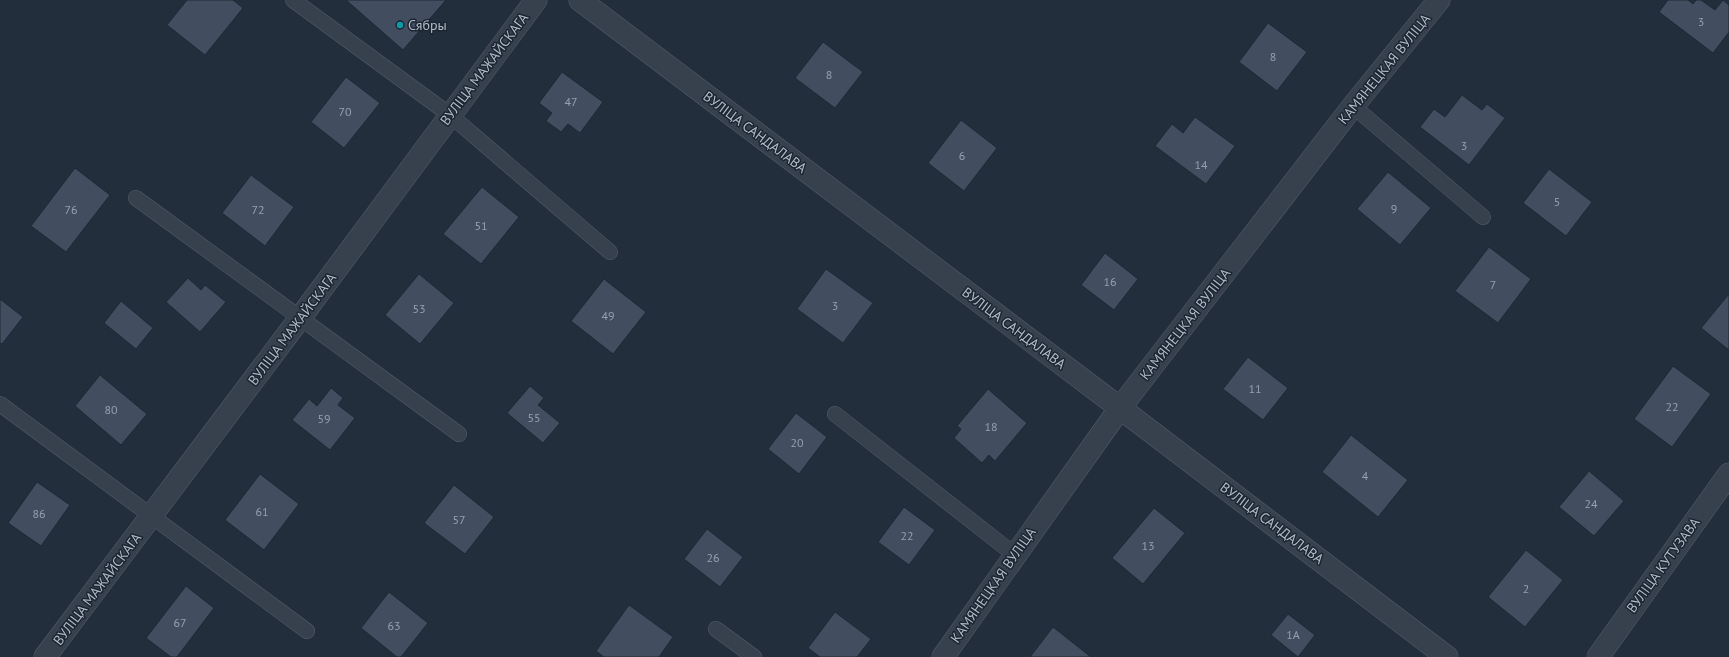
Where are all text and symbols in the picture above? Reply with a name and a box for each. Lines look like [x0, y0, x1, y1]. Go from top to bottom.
street label: ВУЛІЦА МАЖАЙСКАГА [436, 9, 533, 129]
street label: КАМЯНЕЦКАЯ ВУЛІЦА [1334, 10, 1435, 128]
house number: 3 [1698, 14, 1704, 29]
place label: Сябры [408, 16, 447, 34]
marker: Сябры [395, 20, 405, 30]
house number: 8 [1270, 49, 1276, 64]
house number: 8 [826, 67, 832, 82]
street label: ВУЛІЦА САНДАЛАВА [700, 87, 811, 177]
house number: 47 [564, 94, 578, 109]
house number: 70 [338, 104, 352, 119]
house number: 3 [1461, 138, 1467, 153]
house number: 6 [959, 148, 965, 163]
house number: 14 [1194, 157, 1208, 172]
house number: 5 [1554, 194, 1560, 209]
house number: 9 [1391, 201, 1397, 216]
house number: 76 [64, 202, 78, 217]
house number: 72 [251, 202, 265, 217]
house number: 51 [474, 218, 488, 233]
street label: КАМЯНЕЦКАЯ ВУЛІЦА [1136, 264, 1235, 383]
street label: ВУЛІЦА МАЖАЙСКАГА [244, 269, 341, 389]
house number: 16 [1103, 274, 1117, 289]
house number: 7 [1490, 277, 1496, 292]
street label: ВУЛІЦА САНДАЛАВА [959, 283, 1070, 373]
house number: 3 [832, 298, 838, 313]
house number: 53 [412, 301, 426, 316]
house number: 49 [601, 308, 615, 323]
house number: 11 [1248, 381, 1262, 396]
house number: 22 [1665, 399, 1679, 414]
house number: 80 [104, 402, 118, 417]
house number: 55 [527, 410, 541, 425]
house number: 59 [317, 411, 331, 426]
house number: 18 [984, 419, 998, 434]
house number: 20 [790, 435, 804, 450]
house number: 4 [1362, 468, 1369, 483]
street label: ВУЛІЦА САНДАЛАВА [1217, 478, 1328, 568]
house number: 24 [1584, 496, 1598, 511]
house number: 61 [255, 504, 269, 519]
house number: 86 [32, 506, 46, 521]
house number: 57 [452, 512, 466, 527]
street label: ВУЛІЦА КУТУЗАВА [1622, 513, 1704, 616]
street label: КАМЯНЕЦКАЯ ВУЛІЦА [946, 523, 1040, 646]
house number: 22 [900, 528, 914, 543]
street label: ВУЛІЦА МАЖАЙСКАГА [49, 529, 146, 649]
house number: 13 [1141, 538, 1155, 553]
house number: 26 [706, 550, 720, 565]
house number: 2 [1523, 581, 1529, 596]
house number: 67 [173, 615, 187, 630]
house number: 63 [387, 618, 401, 633]
house number: 1А [1286, 627, 1300, 642]

